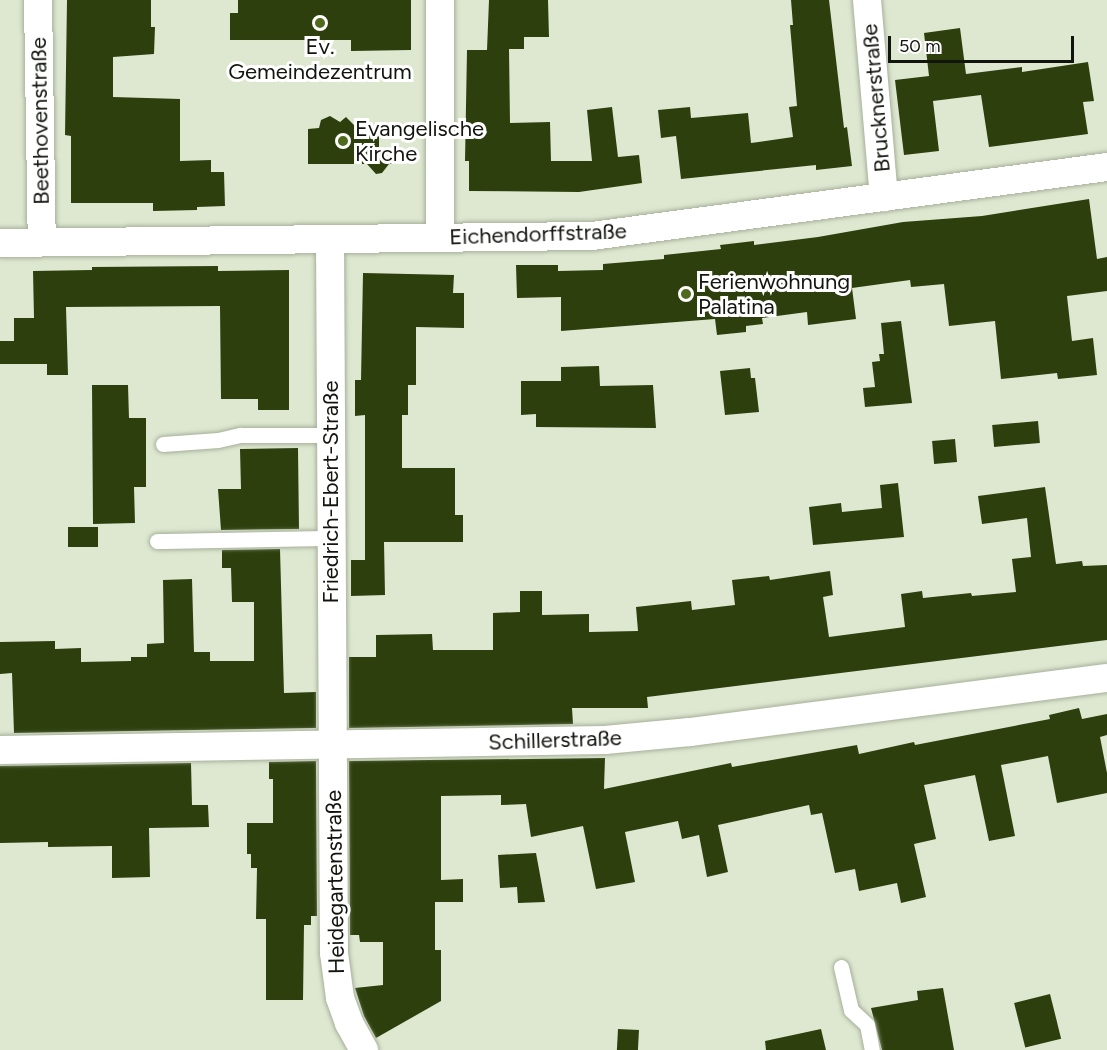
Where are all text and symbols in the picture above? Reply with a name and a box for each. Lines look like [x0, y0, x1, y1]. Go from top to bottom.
marker: Ev. Gemeindezentrum [313, 16, 327, 30]
street label: Brucknerstraße [856, 23, 896, 173]
scale bar [891, 24, 1077, 62]
place label: Ev. Gemeindezentrum [228, 33, 412, 84]
text: 50 m [899, 35, 941, 57]
street label: Beethovenstraße [25, 37, 55, 205]
place label: Evangelische Kirche [355, 115, 484, 166]
marker: Evangelische Kirche [336, 134, 350, 148]
street label: Eichendorffstraße [449, 218, 627, 250]
place label: Ferienwohnung Palatina [698, 268, 850, 320]
marker: Ferienwohnung Palatina [679, 287, 693, 301]
street label: Friedrich-Ebert-Straße [318, 381, 344, 603]
street label: Schillerstraße [488, 724, 622, 756]
street label: Heidegartenstraße [320, 790, 350, 974]

